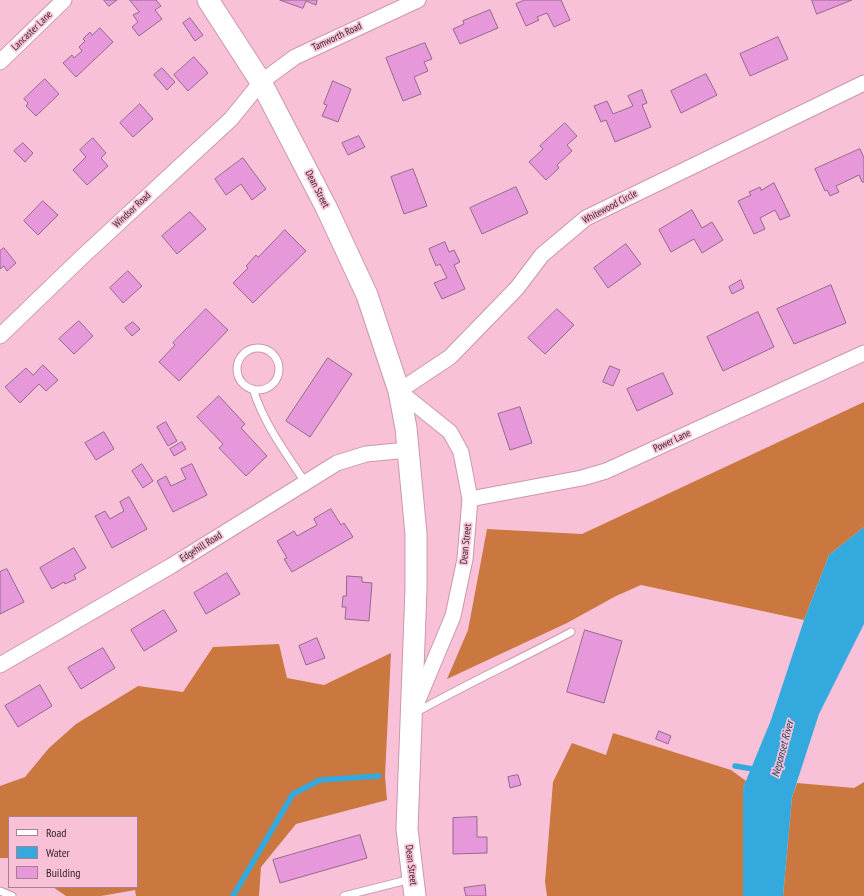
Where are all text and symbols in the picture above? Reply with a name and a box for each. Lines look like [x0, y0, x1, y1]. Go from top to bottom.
street label: Lancaster Lane [9, 9, 55, 53]
street label: Tamworth Road [310, 20, 364, 54]
street label: Dean Street [302, 168, 332, 210]
street label: Whitewood Circle [581, 188, 639, 226]
street label: Windsor Road [111, 190, 153, 230]
street label: Power Lane [651, 427, 693, 455]
street label: Dean Street [458, 523, 474, 565]
street label: Edgehill Road [178, 529, 224, 565]
water label: Neponset River [769, 719, 797, 779]
legend [8, 816, 138, 888]
text: Road [46, 825, 66, 840]
street label: Dean Street [403, 844, 419, 886]
text: Water [46, 845, 70, 860]
text: Building [46, 865, 81, 880]

